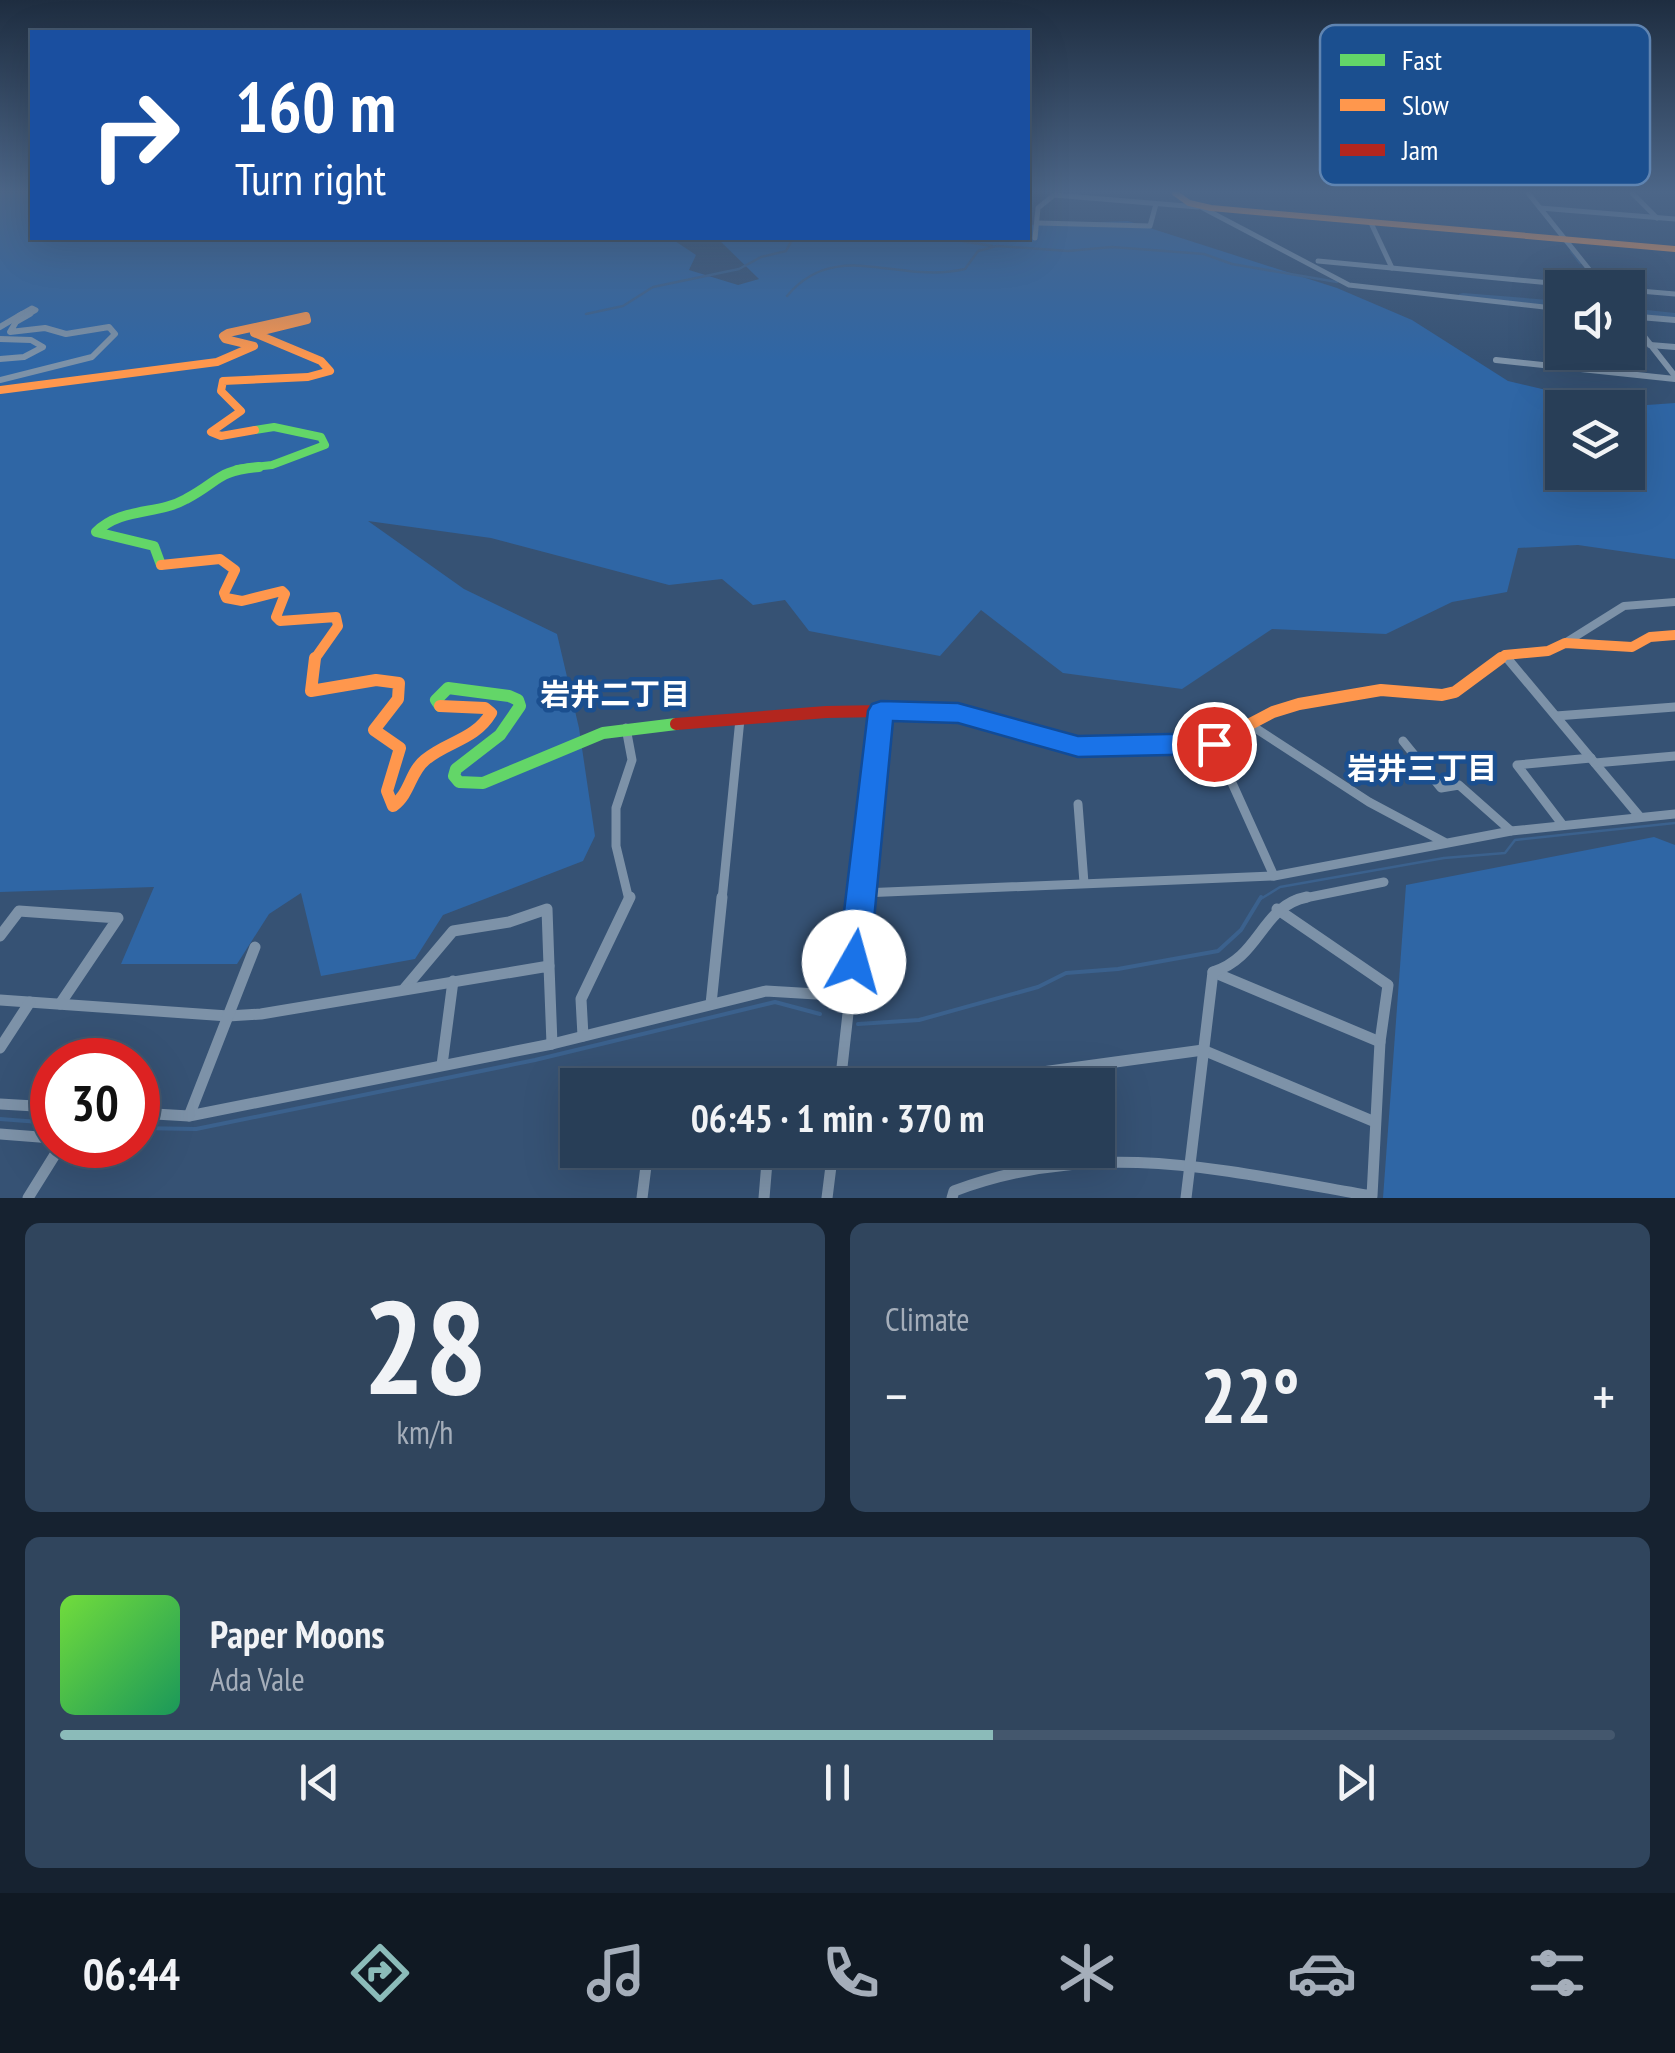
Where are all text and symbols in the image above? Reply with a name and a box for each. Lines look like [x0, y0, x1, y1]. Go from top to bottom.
legend [1320, 25, 1650, 185]
text: Fast [1402, 41, 1442, 78]
text: 160 m [235, 61, 396, 151]
icon: right [70, 70, 200, 200]
text: Slow [1402, 86, 1449, 123]
text: Jam [1401, 131, 1438, 168]
text: Turn right [235, 149, 386, 207]
map controls [1545, 270, 1645, 490]
button: sound [1545, 270, 1645, 370]
button: layers [1545, 390, 1645, 490]
district label: 岩井二丁目 [540, 674, 690, 713]
pin [1172, 702, 1257, 787]
icon: arrive [1187, 717, 1242, 772]
district label: 岩井三丁目 [1347, 748, 1497, 787]
position arrow [802, 910, 906, 1014]
speed limit sign: 30 [30, 1038, 160, 1168]
text: 06:45 · 1 min · 370 m [691, 1093, 984, 1142]
text: 28 [363, 1262, 487, 1430]
text: Climate [885, 1298, 969, 1340]
text: 22° [1200, 1347, 1300, 1444]
text: − [885, 1360, 908, 1431]
text: + [1592, 1360, 1615, 1431]
text: km/h [397, 1411, 453, 1453]
text: Paper Moons [210, 1609, 385, 1658]
text: Ada Vale [210, 1658, 305, 1700]
icon: previous [292, 1755, 347, 1810]
icon: pause [810, 1755, 865, 1810]
icon: next [1328, 1755, 1383, 1810]
icon: directions [345, 1938, 415, 2008]
icon: music [581, 1938, 651, 2008]
icon: phone [816, 1938, 886, 2008]
icon: climate [1052, 1938, 1122, 2008]
icon: car [1287, 1938, 1357, 2008]
icon: filters [1522, 1938, 1592, 2008]
text: 06:44 [83, 1944, 180, 2002]

